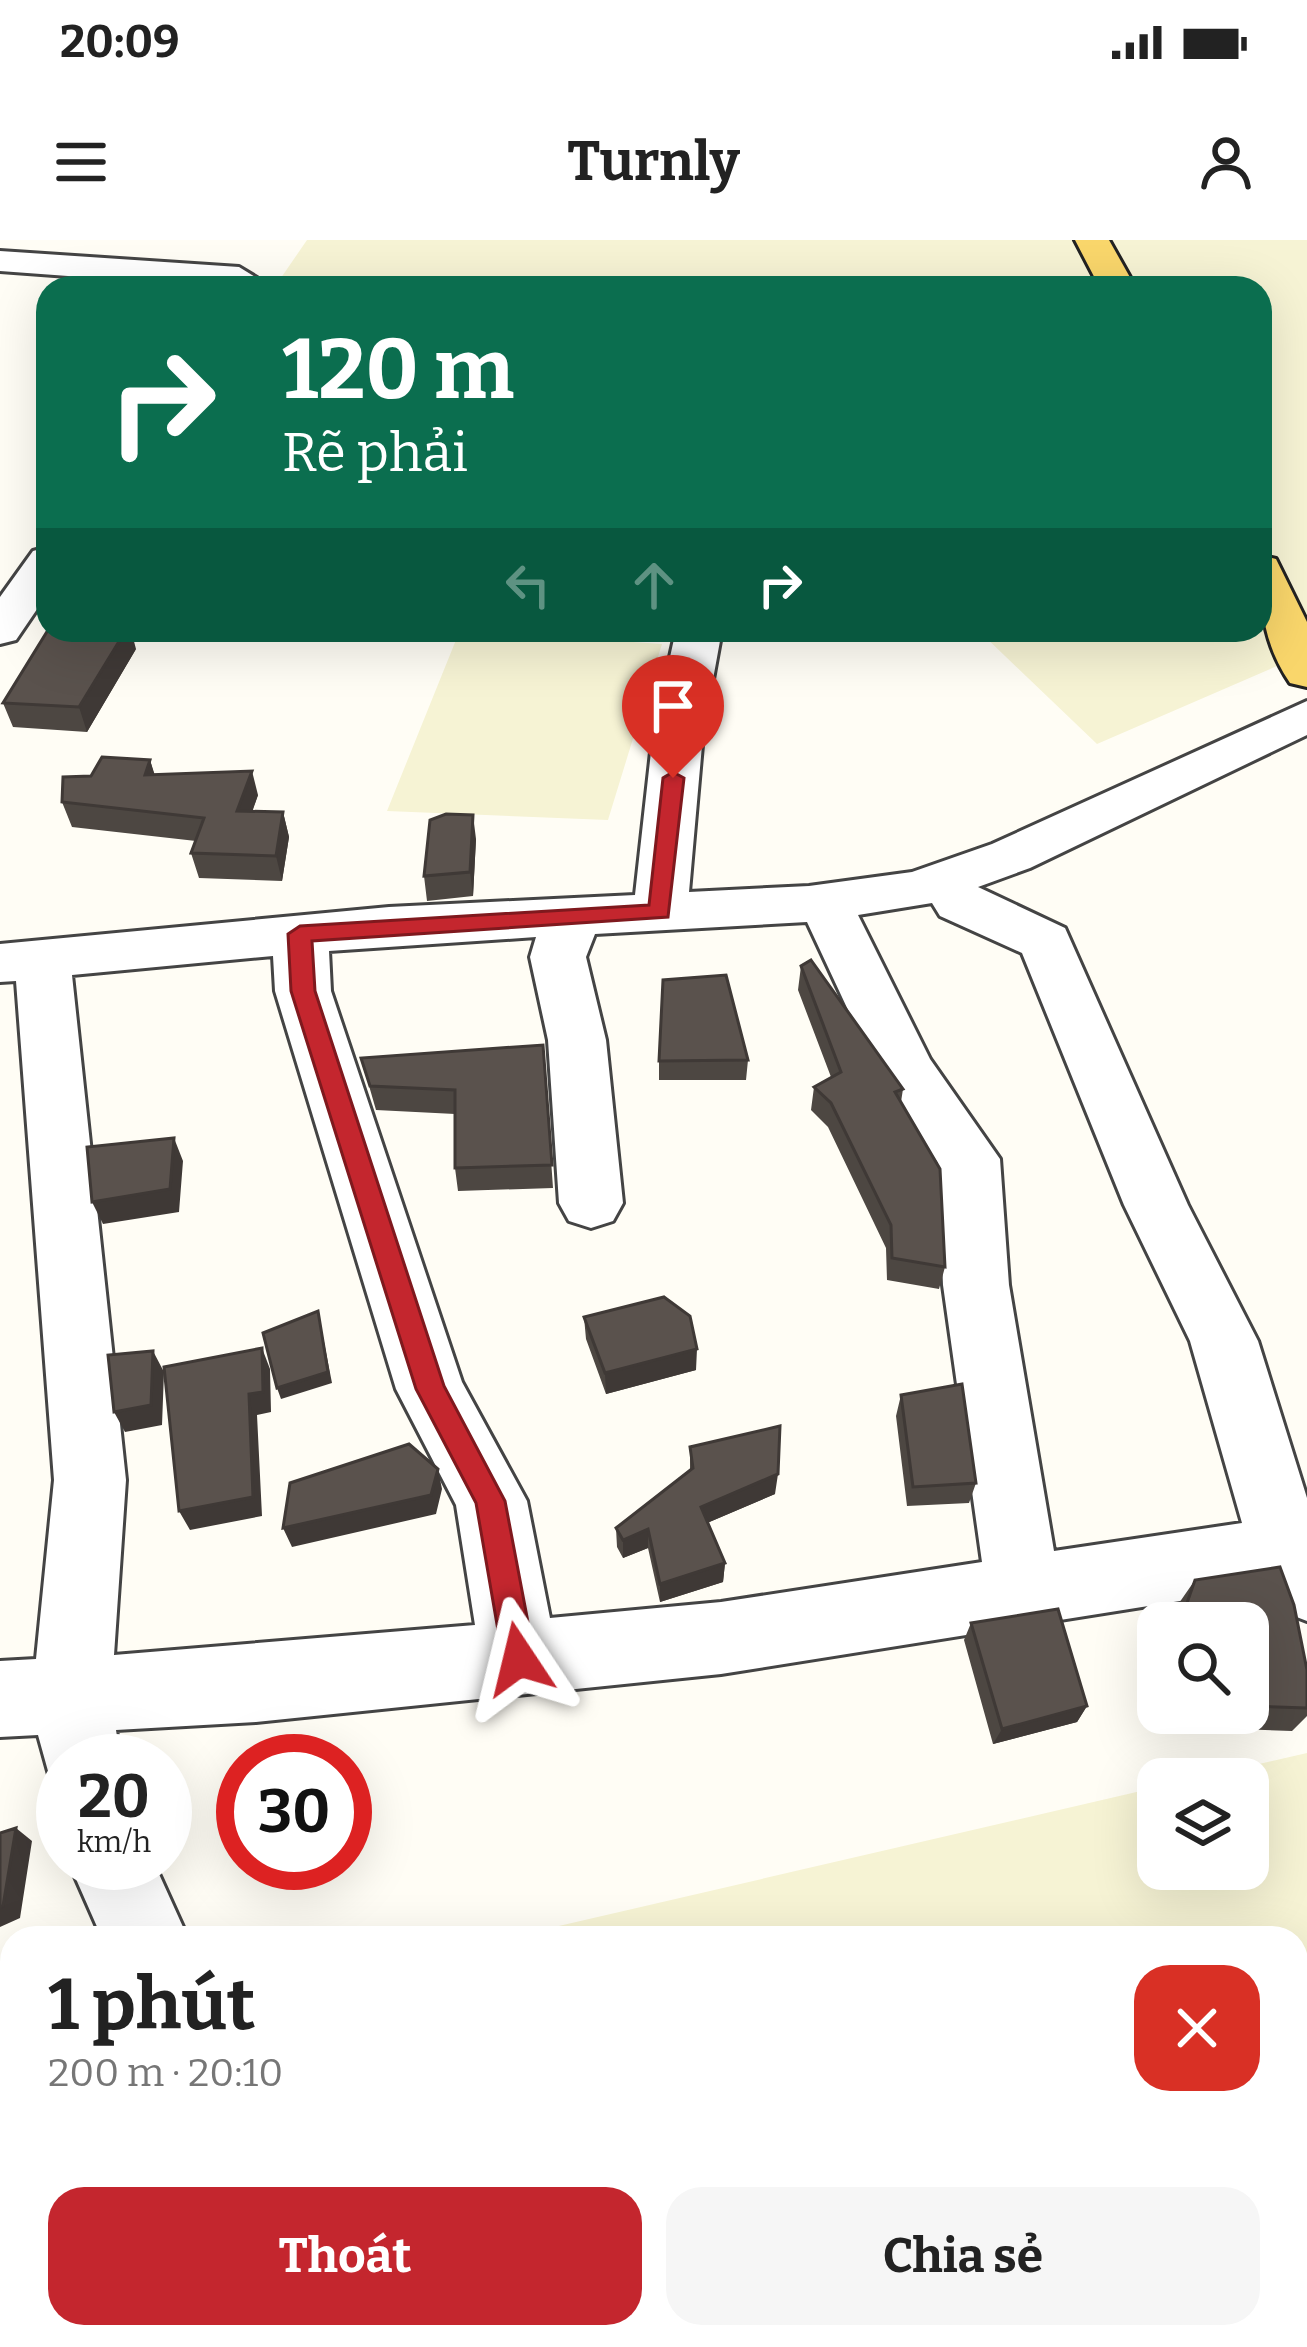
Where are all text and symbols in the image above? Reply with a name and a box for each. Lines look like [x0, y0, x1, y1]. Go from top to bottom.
text: 20:09 [60, 15, 180, 69]
icon: menu [48, 129, 114, 195]
icon: person [1193, 129, 1259, 195]
text: Turnly [567, 130, 740, 194]
text: 120 m [282, 319, 514, 420]
icon: right [84, 324, 240, 480]
text: Rẽ phải [282, 421, 468, 485]
icon: left [495, 552, 561, 618]
icon: ahead [621, 552, 687, 618]
icon: right [747, 552, 813, 618]
pin [622, 655, 724, 778]
icon: arrive [640, 673, 706, 739]
position arrow [456, 1596, 582, 1722]
map controls [1137, 1602, 1269, 1890]
button: search [1137, 1602, 1269, 1734]
speed limit sign: 30 [216, 1734, 372, 1890]
button: layers [1137, 1758, 1269, 1890]
text: 20 [78, 1761, 150, 1833]
text: km/h [77, 1824, 151, 1860]
text: 1 phút [48, 1962, 255, 2048]
button: close [1134, 1965, 1260, 2091]
text: 200 m · 20:10 [48, 2050, 283, 2096]
button: Thoát [48, 2187, 642, 2325]
button: Chia sẻ [666, 2187, 1260, 2325]

